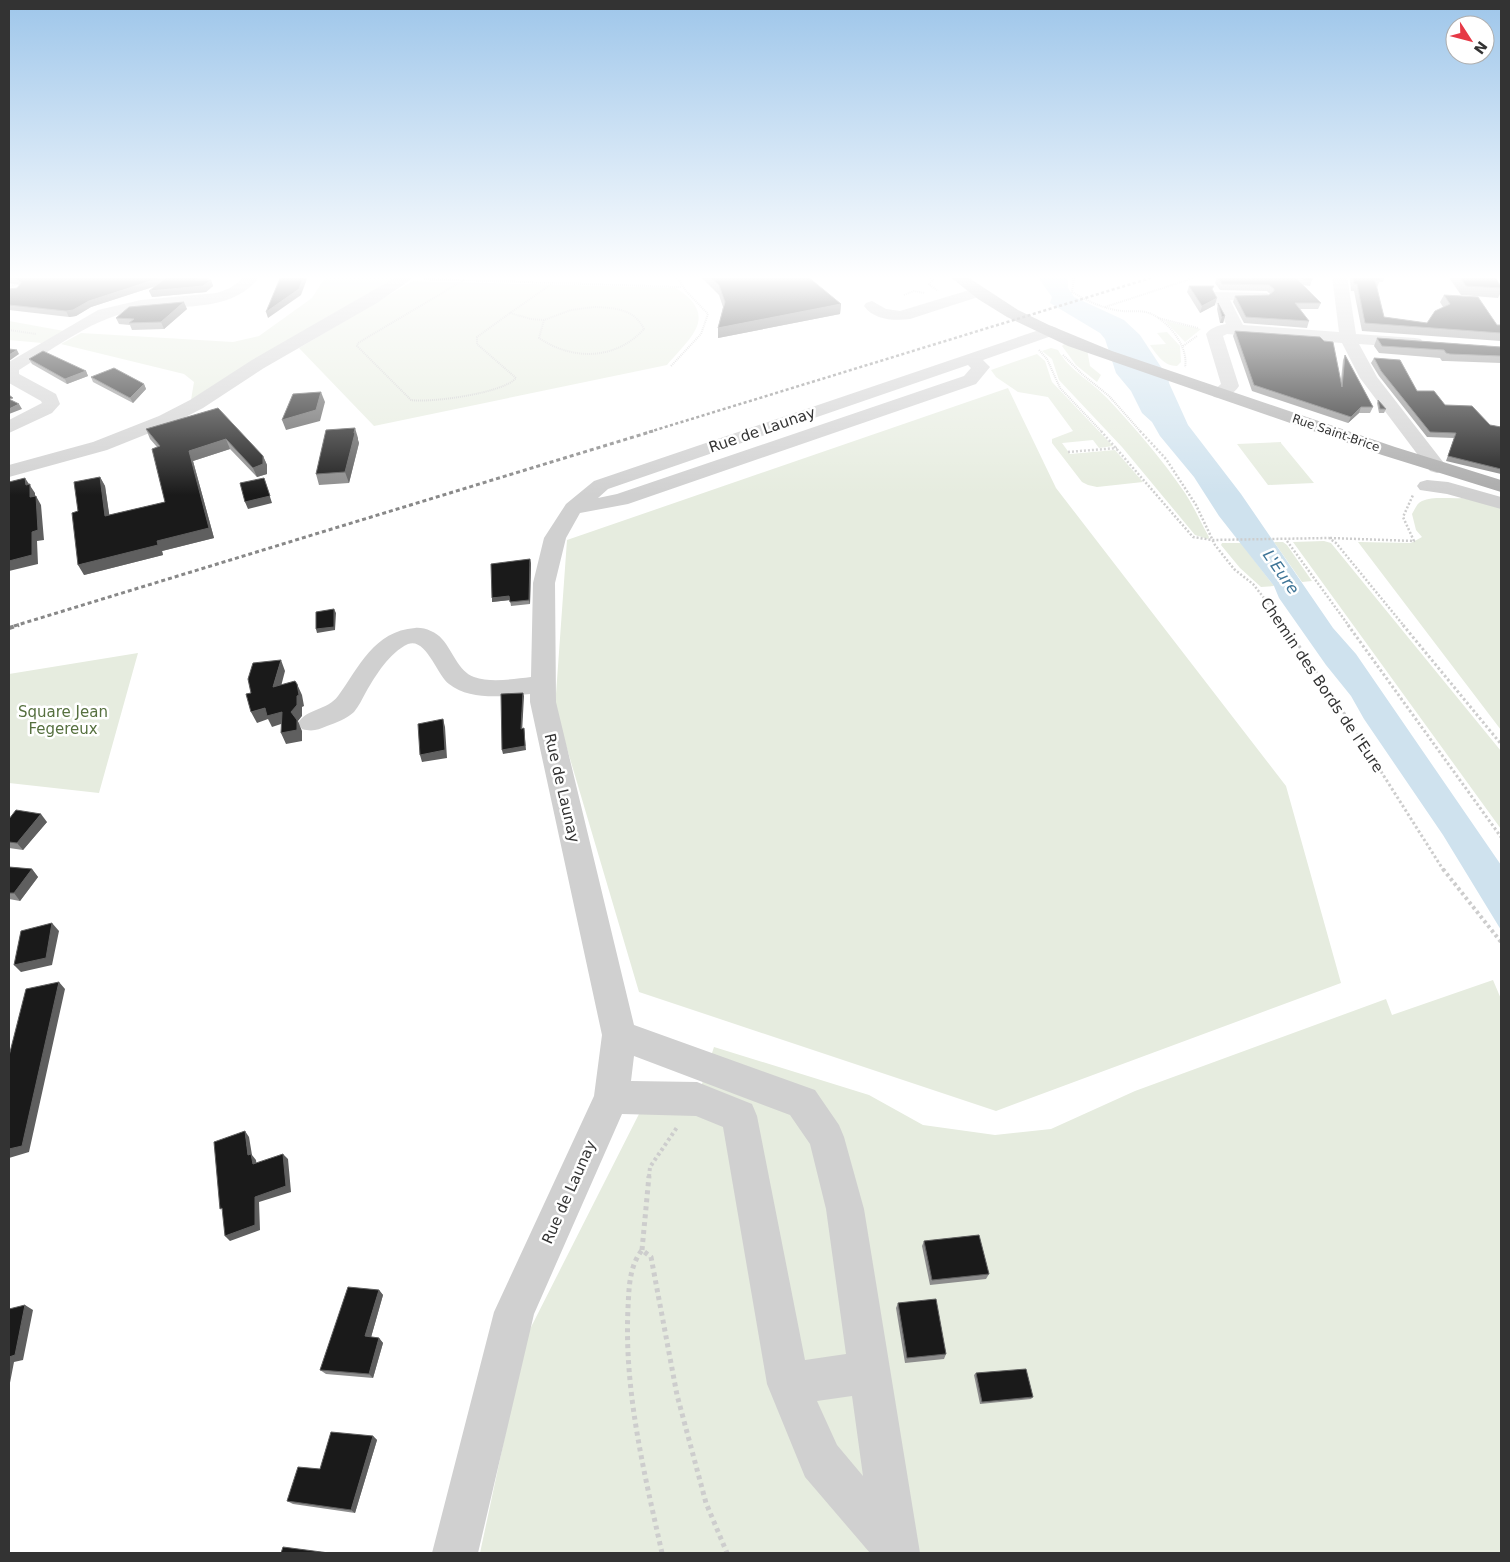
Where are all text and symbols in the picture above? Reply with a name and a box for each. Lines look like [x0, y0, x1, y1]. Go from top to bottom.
north arrow [1445, 15, 1495, 65]
text: N [1471, 38, 1490, 57]
street label: Rue de Launay [706, 403, 818, 457]
street label: Rue Saint-Brice [1290, 411, 1382, 455]
water label: L'Eure [1259, 546, 1303, 598]
street label: Chemin des Bords de l'Eure [1257, 594, 1387, 776]
park label: Square Jean Fegereux [18, 703, 108, 738]
street label: Rue de Launay [541, 732, 583, 844]
street label: Rue de Launay [538, 1137, 600, 1247]

